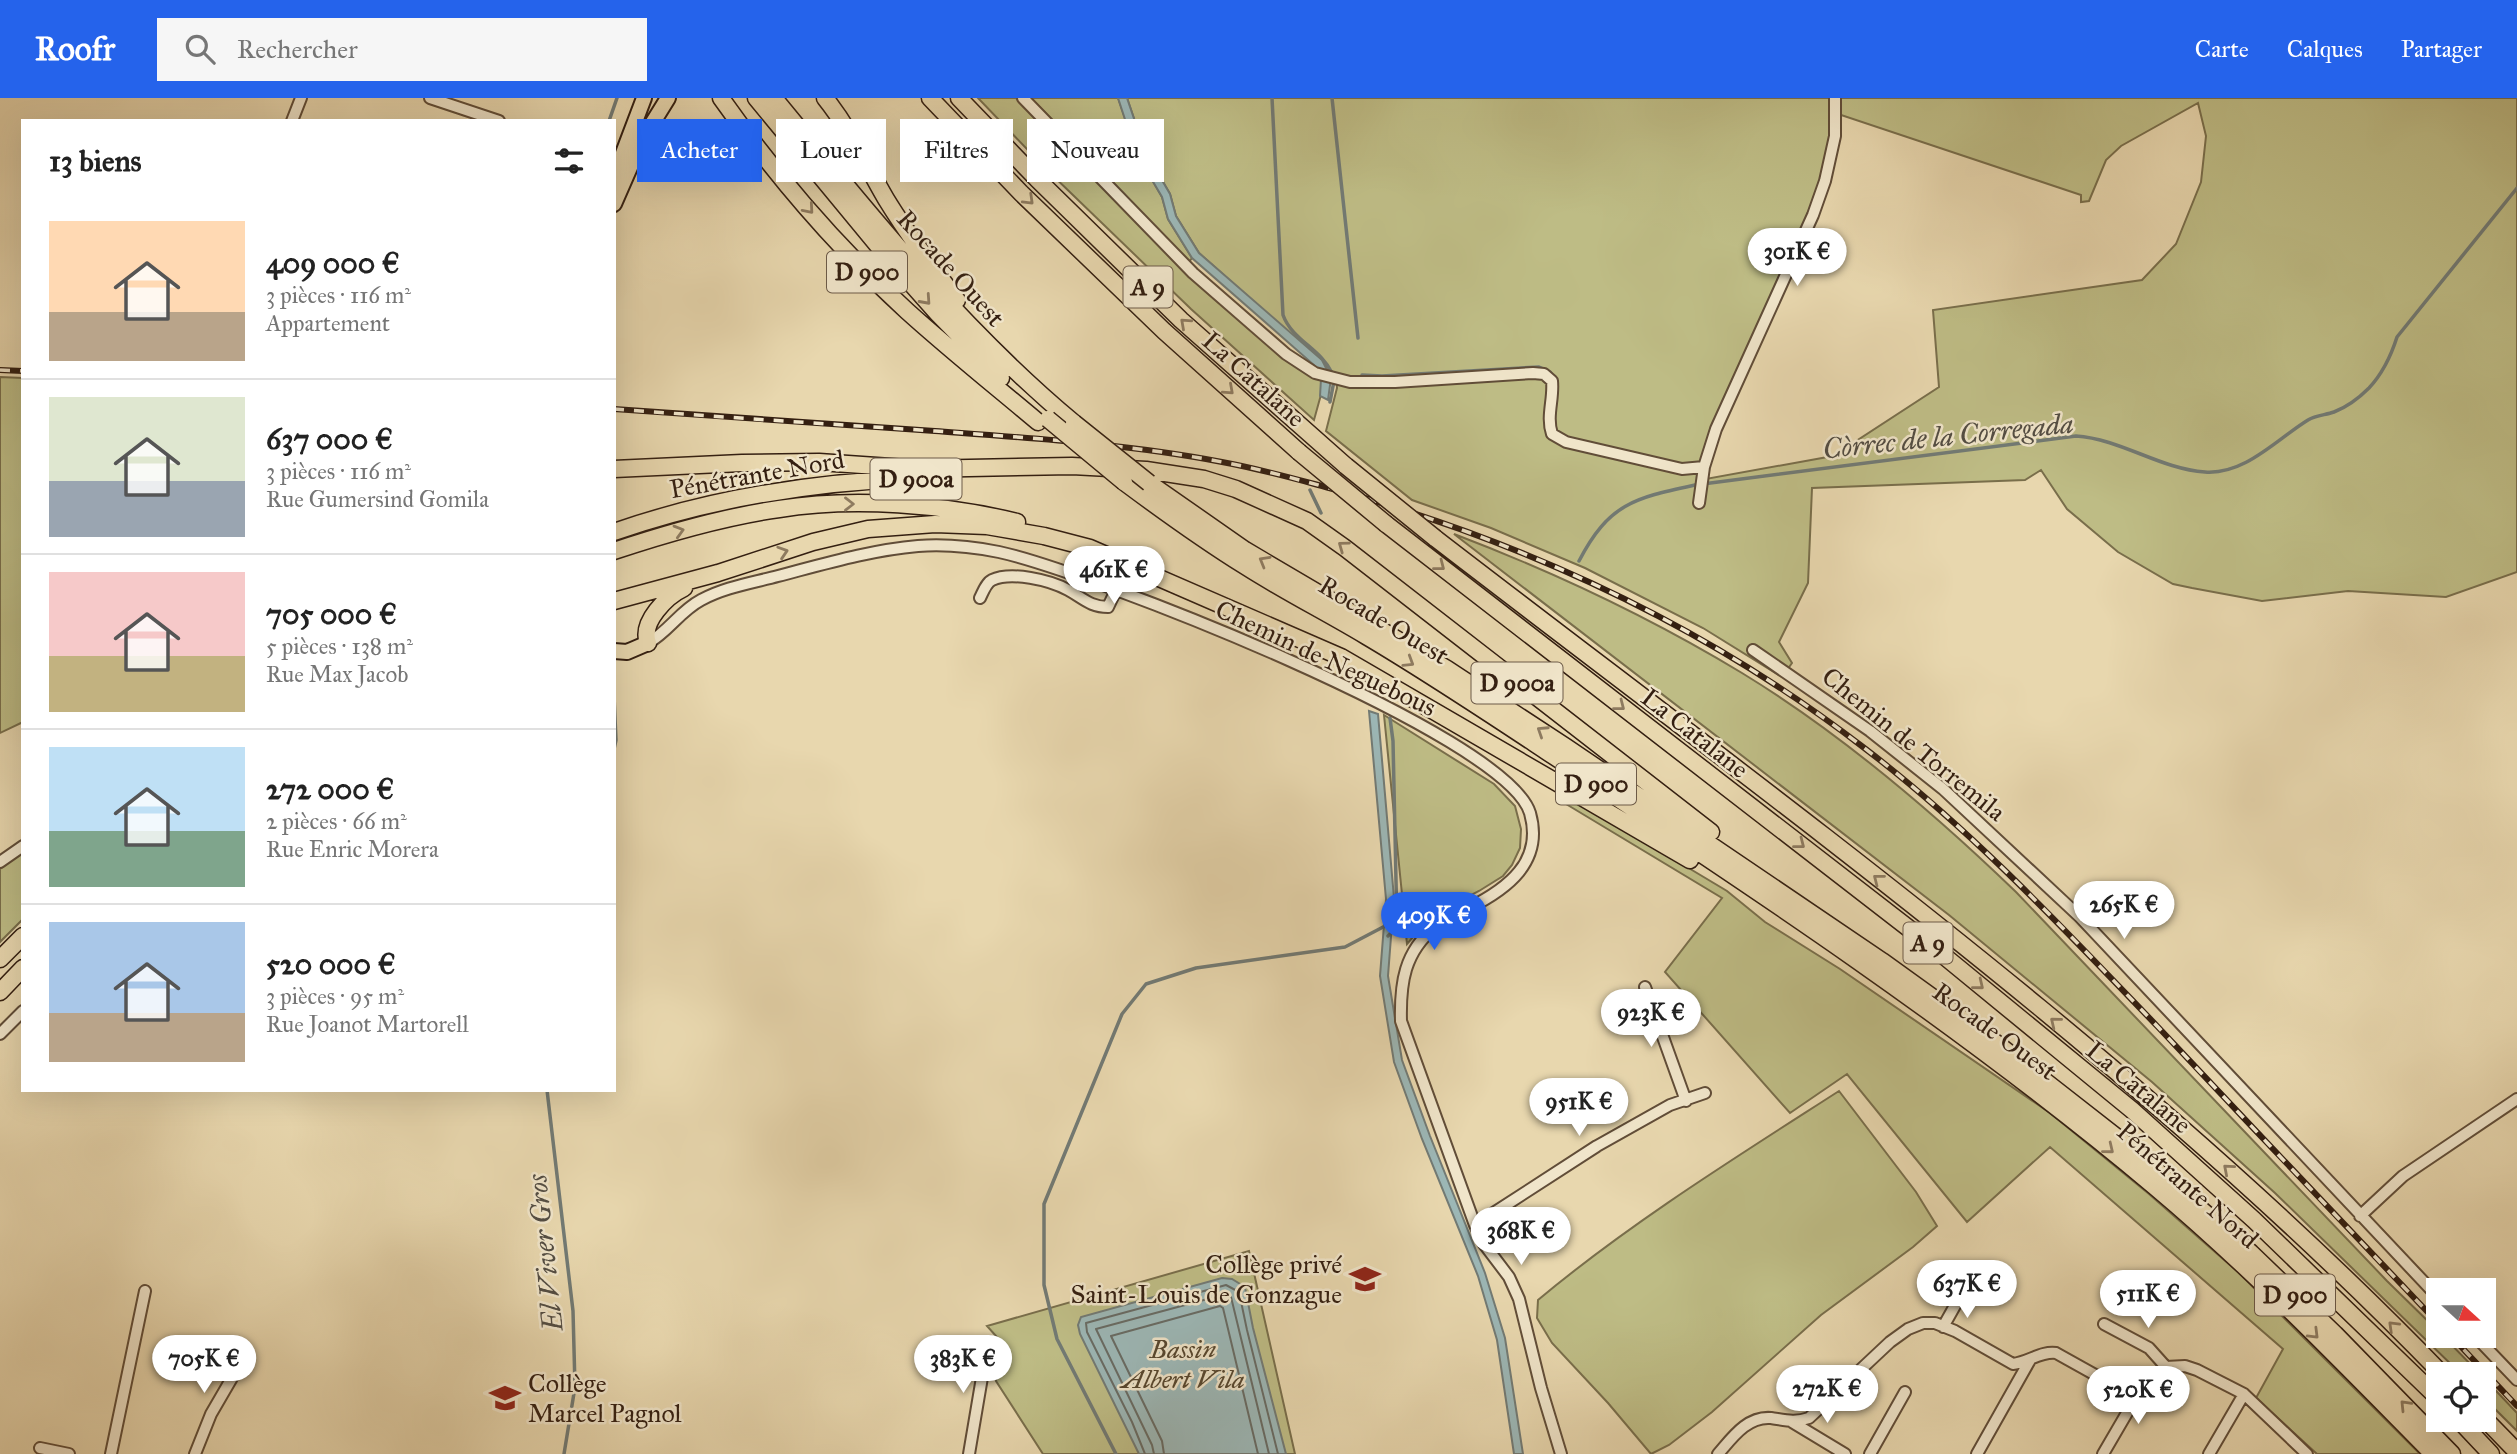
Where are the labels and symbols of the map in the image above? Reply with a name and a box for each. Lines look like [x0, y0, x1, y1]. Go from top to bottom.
one-way arrow [1020, 191, 1033, 204]
one-way arrow [800, 201, 813, 214]
street label: Rocade Ouest [890, 203, 1012, 333]
pin: 301K € [1740, 228, 1854, 288]
road number: D 900 [827, 252, 907, 292]
road number: A 9 [1124, 266, 1172, 308]
one-way arrow [918, 292, 930, 305]
one-way arrow [1180, 319, 1193, 331]
street label: La Catalane [1196, 324, 1312, 434]
one-way arrow [1221, 382, 1234, 394]
water label: Còrrec de la Corregada [1821, 405, 2075, 467]
street label: Pénétrante Nord [667, 443, 847, 505]
road number: D 900a [870, 458, 962, 500]
one-way arrow [844, 496, 855, 512]
one-way arrow [673, 524, 685, 539]
one-way arrow [1338, 542, 1351, 555]
one-way arrow [777, 545, 789, 560]
pin: 461K € [1057, 546, 1171, 606]
one-way arrow [1259, 556, 1271, 569]
one-way arrow [1432, 558, 1445, 571]
street label: Rocade Ouest [1313, 569, 1455, 671]
street label: Chemin de Neguebous [1211, 593, 1441, 723]
one-way arrow [1401, 654, 1414, 667]
street label: Chemin de Torremila [1816, 660, 2012, 828]
road number: D 900a [1472, 662, 1562, 704]
street label: La Catalane [1635, 681, 1755, 785]
one-way arrow [1612, 697, 1624, 710]
one-way arrow [1536, 726, 1549, 739]
road number: D 900 [1556, 764, 1636, 804]
one-way arrow [1792, 836, 1805, 849]
one-way arrow [1873, 875, 1885, 888]
pin: 265K € [2067, 882, 2181, 941]
pin: 409K € [1377, 892, 1491, 952]
road number: A 9 [1904, 922, 1952, 964]
street label: Rocade Ouest [1927, 975, 2063, 1087]
one-way arrow [1972, 976, 1984, 989]
pin: 923K € [1594, 990, 1708, 1049]
one-way arrow [2050, 1017, 2062, 1030]
street label: La Catalane [2080, 1034, 2198, 1140]
pin: 951K € [1522, 1079, 1636, 1138]
street label: Pénétrante Nord [2111, 1115, 2265, 1255]
one-way arrow [2100, 1141, 2113, 1153]
one-way arrow [2223, 1165, 2236, 1177]
water label: El Viver Gros [519, 1172, 571, 1334]
pin: 368K € [1464, 1208, 1578, 1267]
place label: Collège privé Saint-Louis de Gonzague [1071, 1248, 1342, 1310]
pin: 637K € [1910, 1260, 2024, 1320]
school or university icon: Collège privé Saint-Louis de Gonzague [1348, 1262, 1382, 1296]
pin: 511K € [2091, 1270, 2205, 1330]
road number: D 900 [2255, 1274, 2335, 1316]
north arrow [2426, 1278, 2496, 1348]
one-way arrow [2388, 1321, 2401, 1334]
one-way arrow [2306, 1326, 2318, 1338]
park label: Bassin Albert Vila [1118, 1333, 1245, 1395]
pin: 705K € [147, 1336, 261, 1395]
pin: 383K € [906, 1336, 1020, 1395]
pin: 272K € [1770, 1366, 1884, 1425]
pin: 520K € [2081, 1366, 2195, 1426]
place label: Collège Marcel Pagnol [528, 1367, 682, 1429]
school or university icon: Collège Marcel Pagnol [488, 1381, 522, 1415]
one-way arrow [2400, 1400, 2413, 1413]

